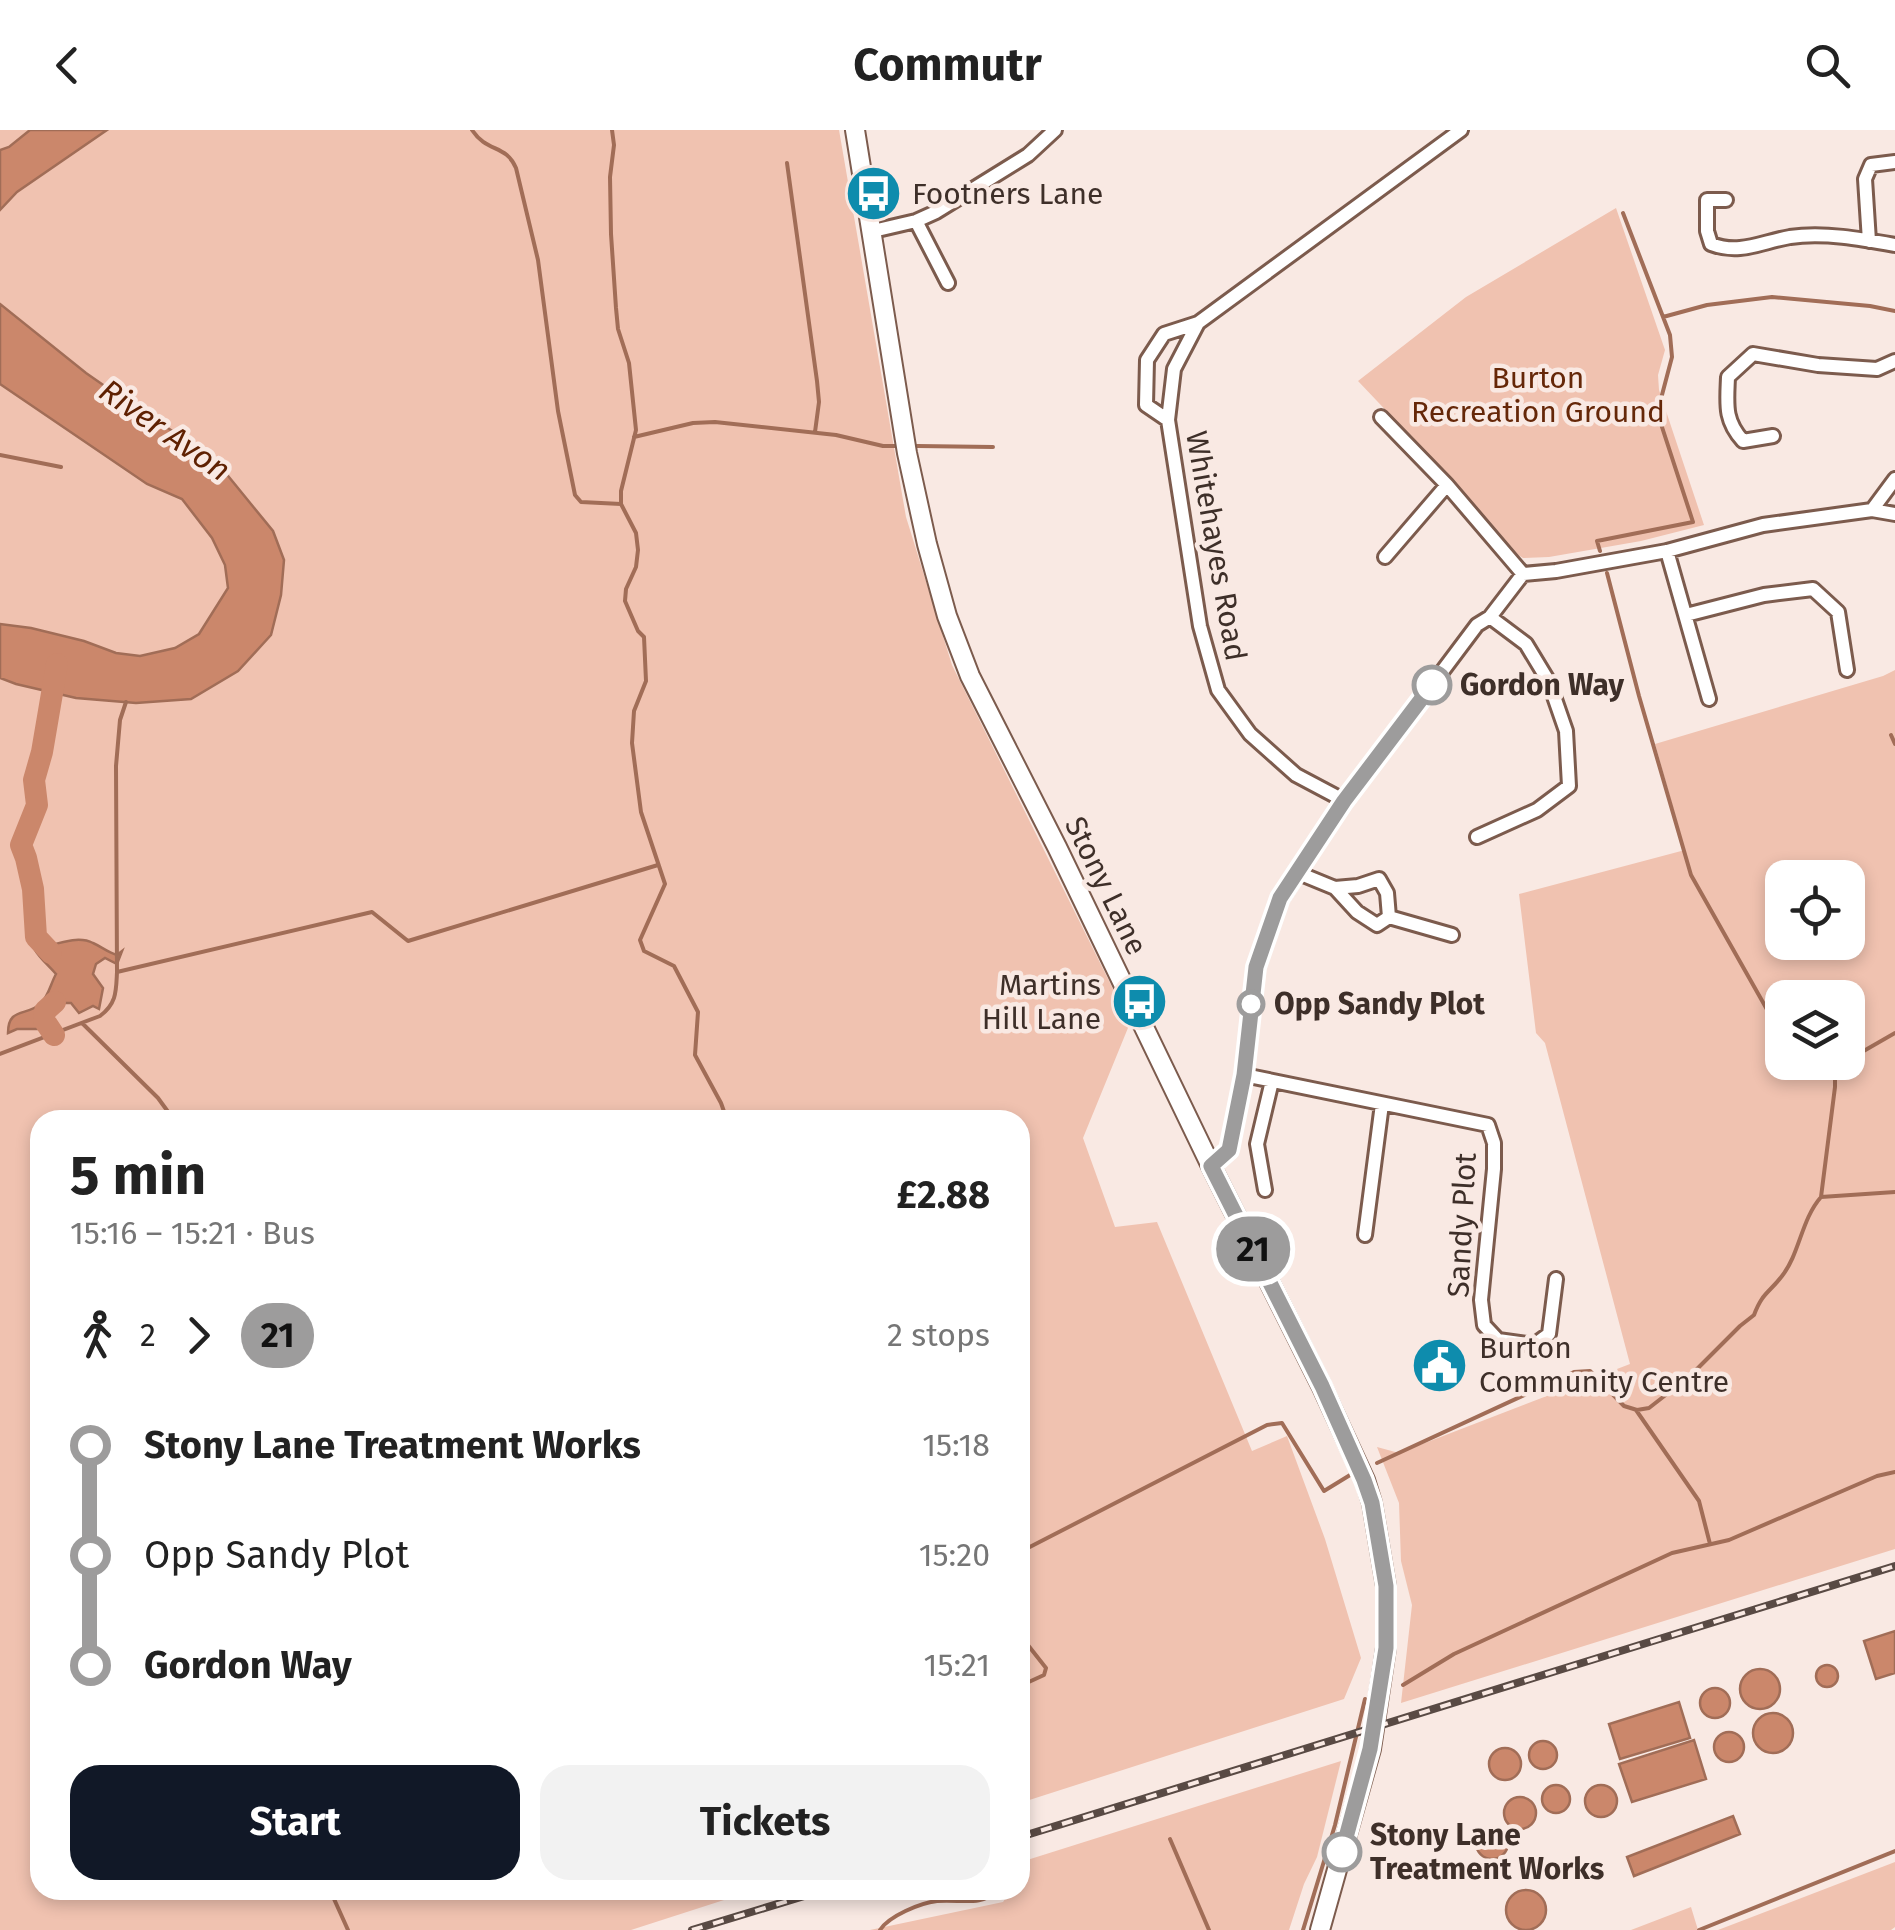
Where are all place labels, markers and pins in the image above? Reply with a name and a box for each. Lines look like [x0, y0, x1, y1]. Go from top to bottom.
bus stop icon: Footners Lane [843, 164, 903, 224]
place label: Footners Lane [912, 176, 1103, 212]
marker: Gordon Way [1413, 666, 1451, 704]
place label: Gordon Way [1460, 667, 1624, 703]
place label: Martins Hill Lane [982, 967, 1101, 1037]
bus stop icon: Martins Hill Lane [1110, 972, 1170, 1032]
place label: Opp Sandy Plot [1274, 986, 1485, 1022]
marker: Opp Sandy Plot [1238, 991, 1264, 1017]
place label: Burton Community Centre [1479, 1330, 1729, 1400]
public building icon: Burton Community Centre [1410, 1335, 1470, 1395]
place label: Stony Lane Treatment Works [1370, 1817, 1604, 1887]
marker: Stony Lane Treatment Works [1323, 1833, 1361, 1871]

